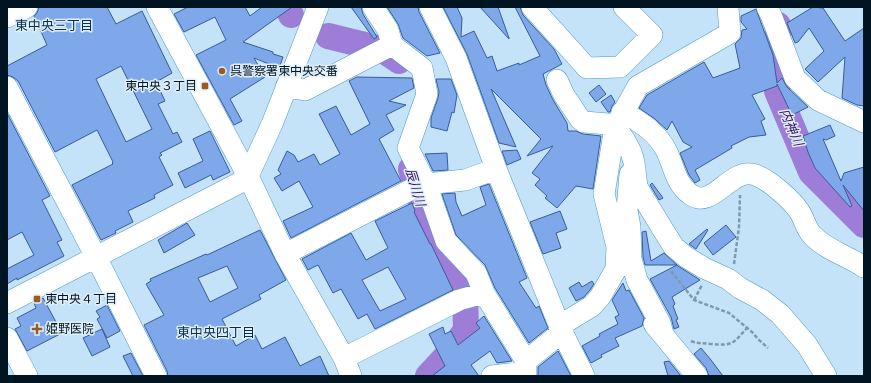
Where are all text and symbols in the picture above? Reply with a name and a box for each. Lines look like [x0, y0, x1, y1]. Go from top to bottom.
district label: 東中央三丁目 [15, 18, 93, 33]
place label: 呉警察署東中央交番 [230, 64, 338, 78]
marker: 呉警察署東中央交番 [217, 66, 227, 76]
place label: 東中央３丁目 [125, 79, 197, 93]
marker: 東中央３丁目 [200, 81, 210, 91]
water label: 内神川 [777, 106, 807, 150]
water label: 辰川川 [403, 166, 429, 210]
place label: 東中央４丁目 [45, 292, 117, 306]
marker: 東中央４丁目 [32, 294, 42, 304]
place label: 姫野医院 [46, 322, 94, 336]
marker: 姫野医院 [31, 323, 43, 335]
district label: 東中央四丁目 [177, 325, 255, 340]

